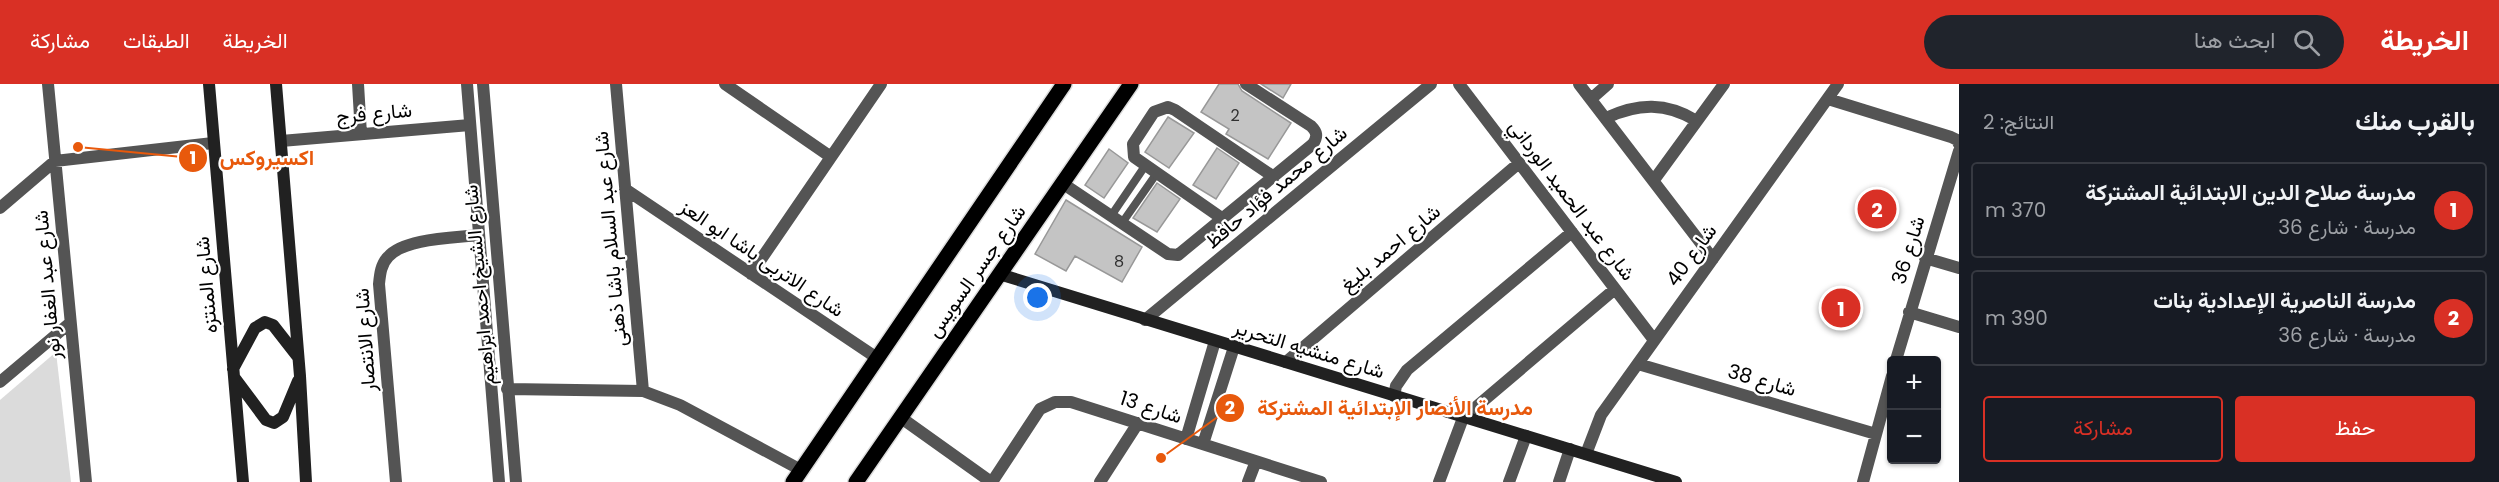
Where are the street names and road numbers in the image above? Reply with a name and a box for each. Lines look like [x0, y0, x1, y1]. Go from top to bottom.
street label: شارع فرج [335, 96, 413, 130]
street label: شارع عبد الحميد الورداني [1500, 114, 1642, 288]
street label: شارع محمد فؤاد حافظ [1199, 119, 1353, 255]
street label: شارع عبد السلام باشا ذهنى [587, 130, 633, 348]
street label: شارع الشيخ احمد ابراهيم [456, 184, 502, 386]
street label: شارع الاتربى باشا ابو العز [673, 192, 850, 324]
street label: شارع احمد بليغ [1334, 198, 1446, 298]
street label: شارع جسر السويس [920, 199, 1032, 343]
street label: شارع عبد الغفار نور [27, 209, 68, 362]
street label: شارع 36 [1884, 212, 1932, 288]
street label: شارع 40 [1659, 218, 1723, 292]
street label: شارع المنتزه [188, 235, 224, 335]
street label: شارع الانتصار [347, 287, 383, 394]
street label: شارع منشيه التحرير [1229, 312, 1388, 385]
street label: شارع 38 [1725, 357, 1799, 403]
street label: شارع 13 [1116, 384, 1186, 430]

